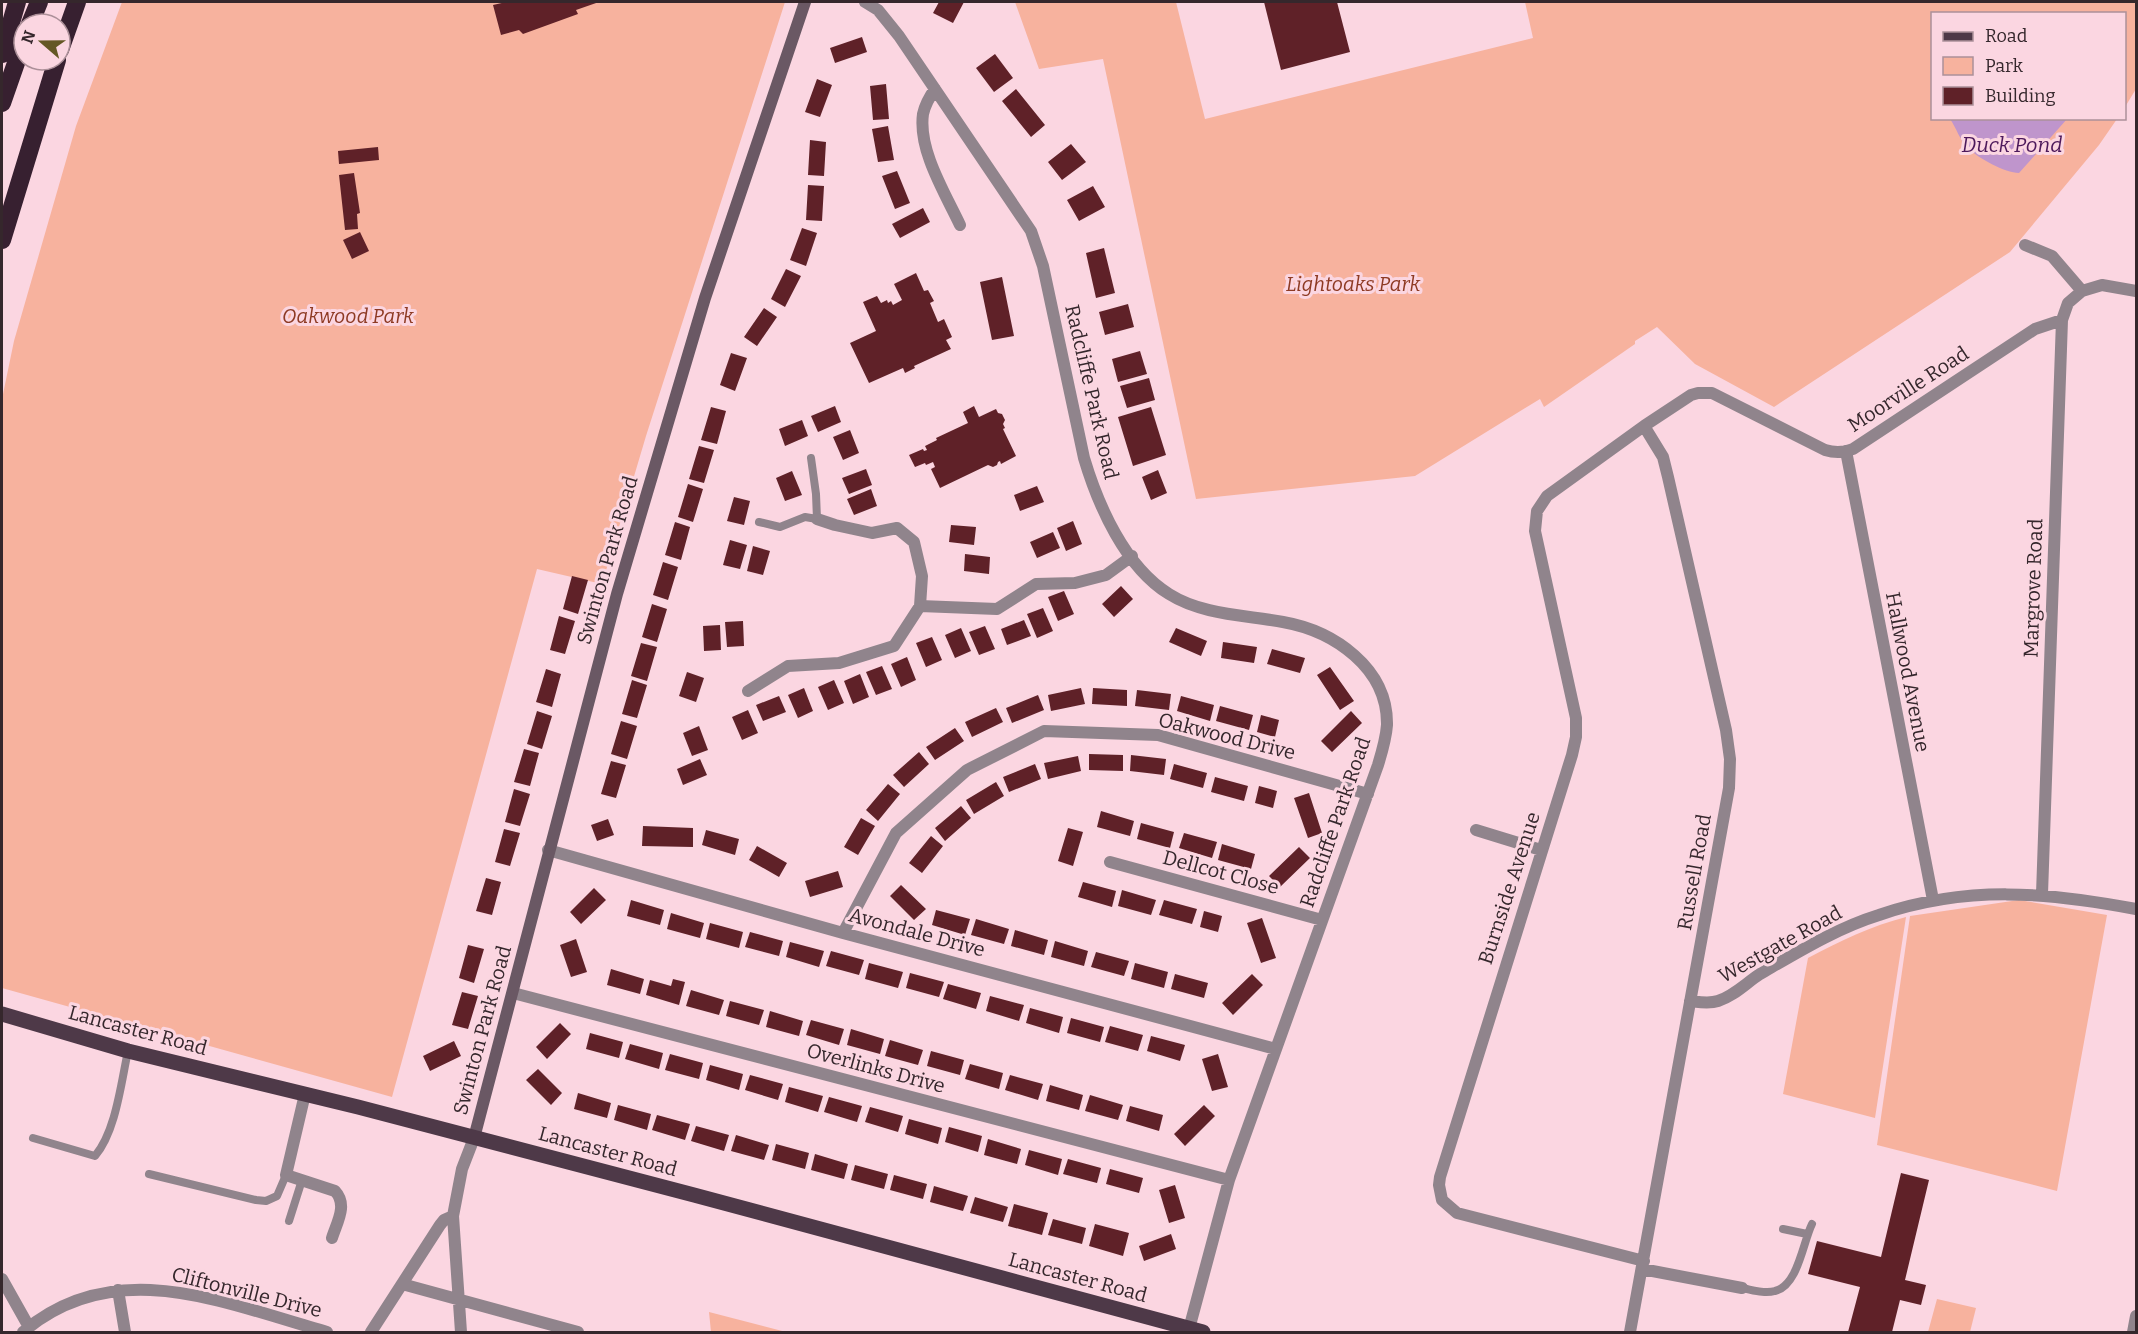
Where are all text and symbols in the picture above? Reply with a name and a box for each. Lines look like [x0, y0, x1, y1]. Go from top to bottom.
north arrow [12, 12, 72, 72]
legend [1931, 12, 2126, 120]
text: Road [1985, 25, 2028, 47]
text: N [17, 28, 39, 46]
text: Park [1985, 55, 2024, 77]
text: Building [1985, 85, 2056, 107]
water label: Duck Pond [1962, 132, 2062, 158]
park label: Lightoaks Park [1286, 272, 1420, 296]
street label: Radcliffe Park Road [1060, 302, 1124, 482]
park label: Oakwood Park [282, 304, 414, 328]
street label: Moorville Road [1843, 341, 1973, 437]
street label: Swinton Park Road [571, 473, 643, 647]
street label: Margrove Road [2019, 518, 2047, 658]
street label: Hallwood Avenue [1881, 590, 1935, 754]
street label: Oakwood Drive [1156, 707, 1298, 765]
street label: Radcliffe Park Road [1295, 733, 1375, 910]
street label: Burnside Avenue [1473, 809, 1545, 967]
street label: Russell Road [1672, 812, 1716, 932]
street label: Dellcot Close [1160, 845, 1282, 899]
street label: Westgate Road [1714, 900, 1846, 988]
street label: Avondale Drive [846, 902, 988, 962]
street label: Swinton Park Road [448, 943, 516, 1117]
street label: Lancaster Road [66, 1000, 210, 1060]
street label: Overlinks Drive [804, 1038, 948, 1098]
street label: Lancaster Road [536, 1121, 680, 1181]
street label: Lancaster Road [1006, 1247, 1150, 1307]
street label: Cliftonville Drive [169, 1262, 325, 1322]

